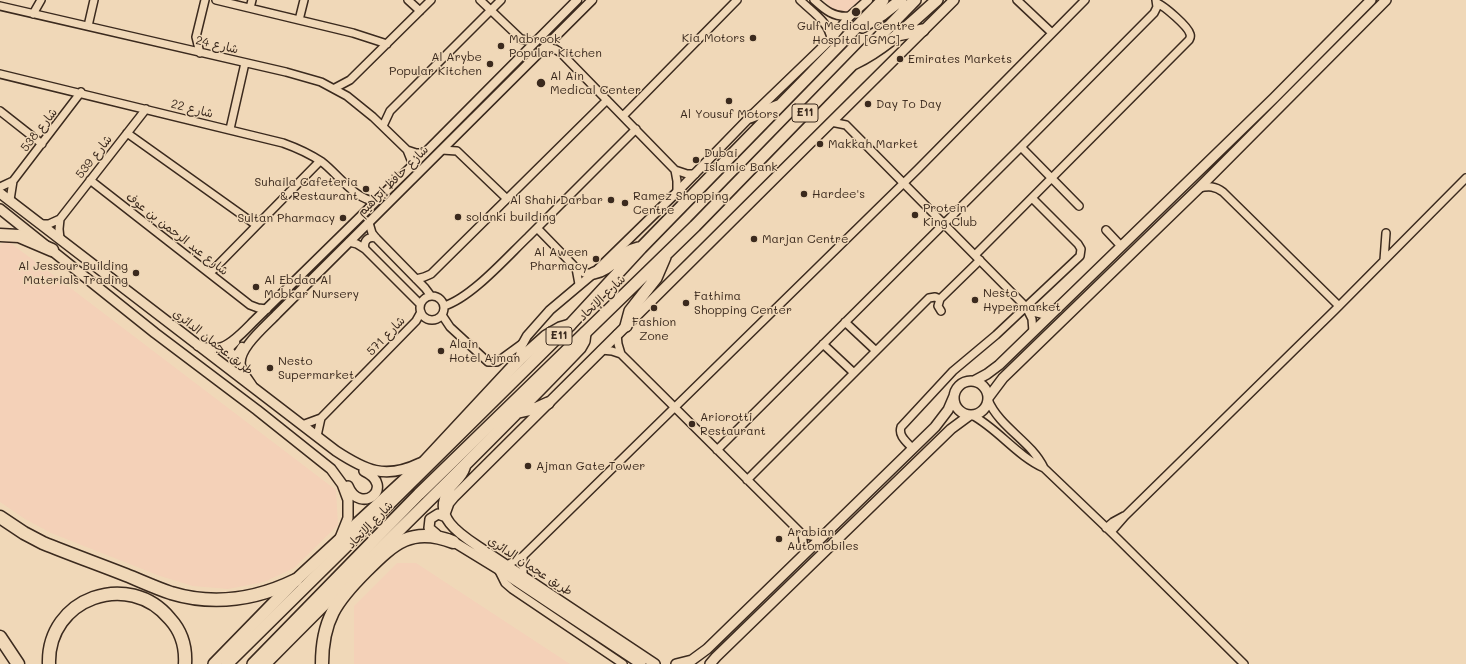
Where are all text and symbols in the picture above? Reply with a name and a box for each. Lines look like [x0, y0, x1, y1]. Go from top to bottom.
marker: Gulf Medical Centre Hospital [GMC] [850, 6, 862, 18]
place label: Gulf Medical Centre Hospital [GMC] [797, 19, 915, 47]
place label: Kia Motors [682, 31, 745, 45]
place label: Mabrook Popular Kitchen [509, 32, 602, 60]
street label: شارع 24 [194, 33, 240, 57]
marker: Kia Motors [748, 33, 758, 43]
marker: Mabrook Popular Kitchen [496, 41, 506, 51]
place label: Al Arybe Popular Kitchen [389, 50, 482, 78]
place label: Emirates Markets [908, 52, 1012, 66]
marker: Emirates Markets [895, 54, 905, 64]
marker: Al Arybe Popular Kitchen [485, 59, 495, 69]
place label: Al Ain Medical Center [550, 69, 641, 97]
marker: Al Ain Medical Center [535, 77, 547, 89]
marker: Al Yousuf Motors [724, 96, 734, 106]
street label: شارع 22 [169, 97, 215, 121]
place label: Day To Day [876, 97, 941, 111]
marker: Day To Day [863, 99, 873, 109]
road number: E11 [792, 104, 818, 122]
street label: شارع 538 [18, 105, 60, 155]
place label: Al Yousuf Motors [680, 107, 778, 121]
street label: شارع 539 [73, 133, 115, 181]
place label: Makkah Market [828, 137, 918, 151]
marker: Makkah Market [815, 139, 825, 149]
street label: شارع حافظ إبراهيم [354, 142, 432, 220]
place label: Dubai Islamic Bank [704, 146, 778, 174]
marker: Dubai Islamic Bank [691, 155, 701, 165]
place label: Suhaila Cafeteria & Restaurant [254, 175, 358, 203]
marker: Suhaila Cafeteria & Restaurant [361, 184, 371, 194]
place label: Hardee's [812, 187, 865, 201]
place label: Ramez Shopping Centre [633, 189, 728, 217]
marker: Hardee's [799, 189, 809, 199]
street label: شارع عبد الرحمن بن عوف [123, 190, 231, 278]
place label: Al Shahi Darbar [510, 193, 603, 207]
marker: Al Shahi Darbar [606, 195, 616, 205]
marker: Ramez Shopping Centre [620, 198, 630, 208]
place label: Protein King Club [923, 201, 977, 229]
place label: solanki building [466, 210, 556, 224]
marker: Protein King Club [910, 210, 920, 220]
place label: Sultan Pharmacy [237, 211, 335, 225]
marker: solanki building [453, 212, 463, 222]
marker: Sultan Pharmacy [338, 213, 348, 223]
place label: Marjan Centre [762, 232, 848, 246]
marker: Marjan Centre [749, 234, 759, 244]
place label: Al Aween Pharmacy [530, 245, 588, 273]
marker: Al Aween Pharmacy [591, 254, 601, 264]
place label: Al Jessour Building Materials Trading [18, 259, 128, 287]
marker: Al Jessour Building Materials Trading [131, 268, 141, 278]
street label: شارع الإتحاد [575, 272, 629, 324]
place label: Al Ebdaa Al Mobkar Nursery [264, 273, 359, 301]
marker: Al Ebdaa Al Mobkar Nursery [251, 282, 261, 292]
place label: Nesto Hypermarket [983, 286, 1061, 314]
place label: Fathima Shopping Center [694, 289, 792, 317]
marker: Nesto Hypermarket [970, 295, 980, 305]
marker: Fathima Shopping Center [681, 298, 691, 308]
marker: Fashion Zone [649, 303, 659, 313]
street label: طريق عجمان الدائري [170, 306, 256, 378]
street label: شارع 571 [364, 313, 408, 359]
place label: Fashion Zone [632, 315, 676, 343]
road number: E11 [546, 327, 572, 345]
place label: Alain Hotel Ajman [449, 337, 520, 365]
marker: Alain Hotel Ajman [436, 346, 446, 356]
place label: Nesto Supermarket [278, 354, 354, 382]
marker: Nesto Supermarket [265, 363, 275, 373]
place label: Ariorotti Restaurant [700, 410, 766, 438]
marker: Ariorotti Restaurant [687, 419, 697, 429]
place label: Ajman Gate Tower [536, 459, 645, 473]
marker: Ajman Gate Tower [523, 461, 533, 471]
street label: شارع الإتحاد [344, 498, 396, 552]
place label: Arabian Automobiles [787, 525, 859, 553]
street label: طريق عجمان الدائري [485, 533, 575, 599]
marker: Arabian Automobiles [774, 534, 784, 544]

